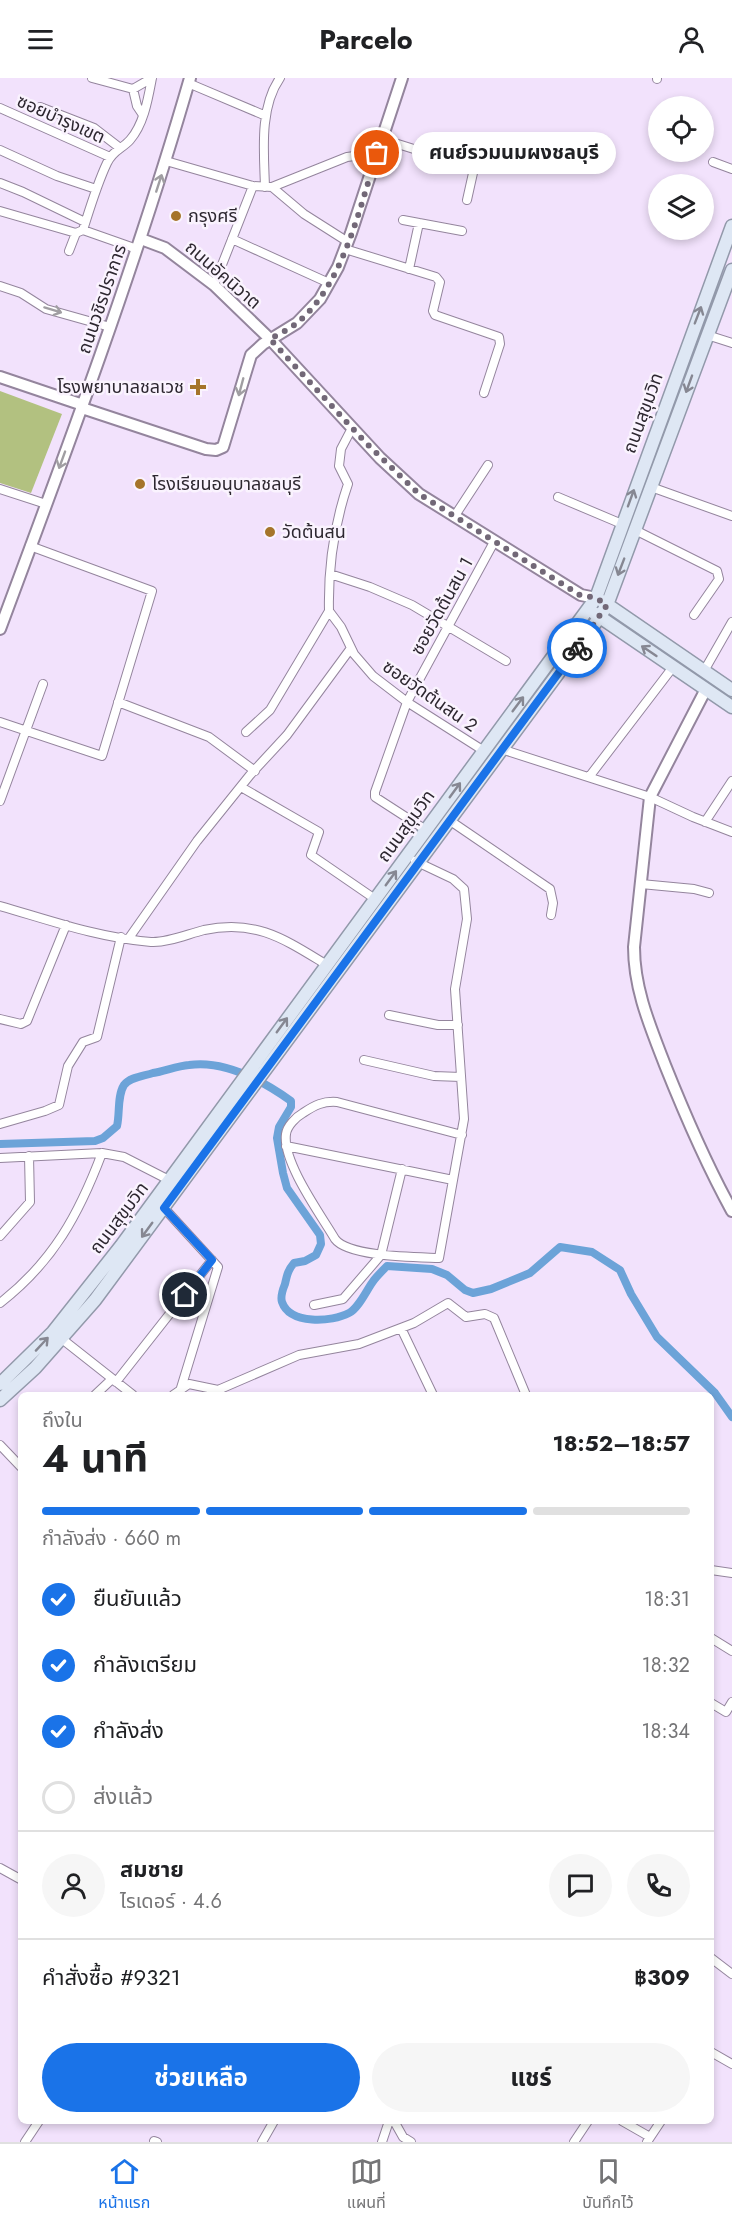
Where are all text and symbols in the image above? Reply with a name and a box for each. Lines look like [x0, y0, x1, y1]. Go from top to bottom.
text: Parcelo [319, 20, 413, 59]
icon: menu [24, 23, 57, 56]
icon: person [675, 23, 708, 56]
street label: ซอยบำรุงเขต [13, 88, 109, 150]
map controls [648, 96, 714, 240]
button: locate [648, 96, 714, 162]
pin [351, 127, 402, 178]
callout: ศนย์รวมนมผงชลบุรี [413, 132, 617, 174]
icon: bag [360, 136, 393, 169]
text: ศนย์รวมนมผงชลบุรี [429, 138, 599, 167]
one-way arrow [154, 174, 165, 193]
button: layers [648, 174, 714, 240]
place label: กรุงศรี [188, 203, 238, 229]
marker: กรุงศรี [169, 209, 183, 223]
street label: ถนนอัคนิวาต [179, 235, 267, 315]
street label: ถนนวชิรปราการ [71, 241, 133, 357]
one-way arrow [43, 305, 62, 316]
one-way arrow [694, 306, 705, 325]
street label: ถนนสุขุมวิท [616, 369, 670, 457]
place label: โรงพยาบาลชลเวช [57, 374, 184, 400]
one-way arrow [683, 374, 694, 393]
one-way arrow [235, 377, 246, 396]
marker: โรงพยาบาลชลเวช [189, 378, 207, 396]
one-way arrow [55, 450, 66, 469]
place label: โรงเรียนอนุบาลชลบุรี [152, 471, 301, 497]
marker: โรงเรียนอนุบาลชลบุรี [133, 477, 147, 491]
one-way arrow [627, 489, 638, 508]
place label: วัดต้นสน [282, 519, 346, 545]
marker: วัดต้นสน [263, 525, 277, 539]
street label: ซอยวัดต้นสน 1 [404, 552, 480, 660]
one-way arrow [615, 557, 626, 576]
courier [547, 618, 607, 678]
icon: bike [561, 632, 594, 665]
one-way arrow [641, 645, 658, 657]
street label: ซอยวัดต้นสน 2 [377, 654, 483, 738]
one-way arrow [512, 696, 525, 712]
one-way arrow [448, 783, 461, 799]
street label: ถนนสุขุมวิท [371, 784, 441, 868]
one-way arrow [385, 870, 397, 886]
one-way arrow [276, 1017, 289, 1033]
street label: ถนนสุขุมวิท [83, 1177, 155, 1259]
one-way arrow [141, 1222, 153, 1238]
pin [159, 1269, 210, 1320]
icon: home [168, 1278, 201, 1311]
one-way arrow [35, 1336, 49, 1351]
text: ถึงใน [42, 1406, 83, 1435]
text: 18:52–18:57 [553, 1427, 690, 1459]
text: 4 นาที [42, 1430, 148, 1487]
text: กำลังส่ง · 660 m [42, 1524, 181, 1553]
text: ยืนยันแล้ว [93, 1582, 182, 1614]
icon: check [42, 1583, 75, 1616]
text: 18:31 [644, 1585, 690, 1614]
text: กำลังเตรียม [93, 1648, 197, 1680]
icon: check [42, 1649, 75, 1682]
text: 18:32 [642, 1651, 690, 1680]
text: กำลังส่ง [93, 1714, 164, 1746]
icon: check [42, 1715, 75, 1748]
text: 18:34 [642, 1717, 690, 1746]
text: ส่งแล้ว [93, 1780, 153, 1812]
text: สมชาย [120, 1853, 184, 1885]
button: person [42, 1854, 105, 1917]
button: chat [549, 1854, 612, 1917]
button: phone [627, 1854, 690, 1917]
text: ไรเดอร์ · 4.6 [120, 1887, 222, 1916]
text: คำสั่งซื้อ #9321 [42, 1961, 181, 1993]
text: ฿309 [634, 1961, 690, 1993]
button: ช่วยเหลือ [42, 2043, 360, 2112]
button: แชร์ [372, 2043, 690, 2112]
tab: หน้าแรก [98, 2155, 150, 2215]
tab: แผนที่ [347, 2155, 386, 2215]
tab: บันทึกไว้ [582, 2155, 634, 2215]

